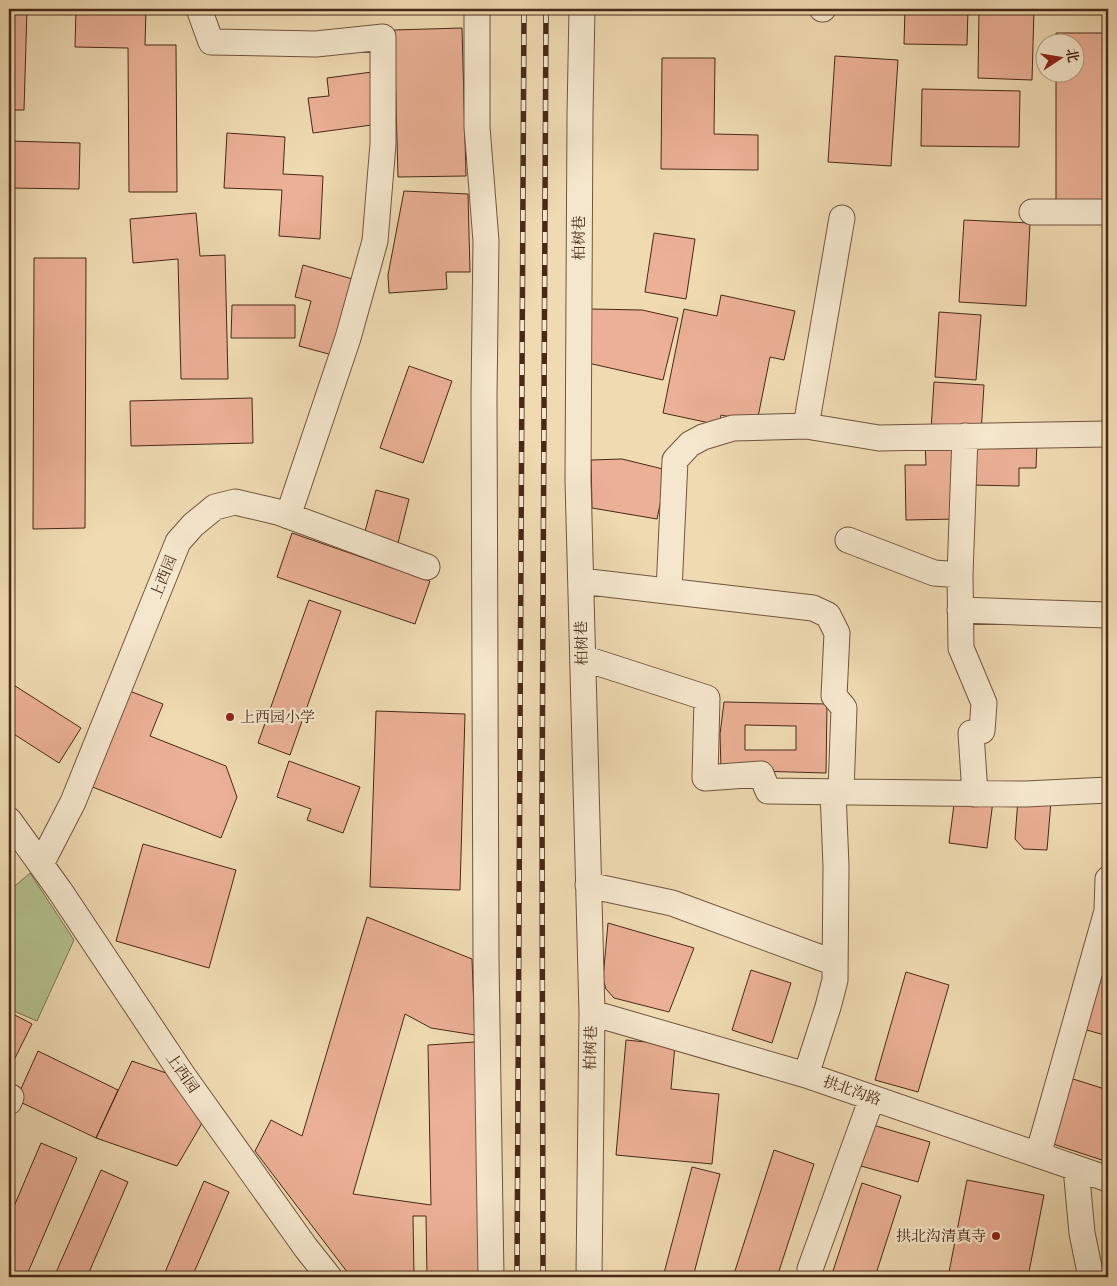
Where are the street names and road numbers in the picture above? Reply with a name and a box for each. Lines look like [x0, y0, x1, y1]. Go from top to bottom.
street label: 柏树巷 [570, 215, 589, 261]
street label: 上西园 [147, 553, 181, 601]
street label: 柏树巷 [572, 620, 592, 666]
street label: 柏树巷 [581, 1025, 601, 1071]
street label: 上西园 [161, 1049, 203, 1097]
street label: 拱北沟路 [821, 1072, 883, 1110]

